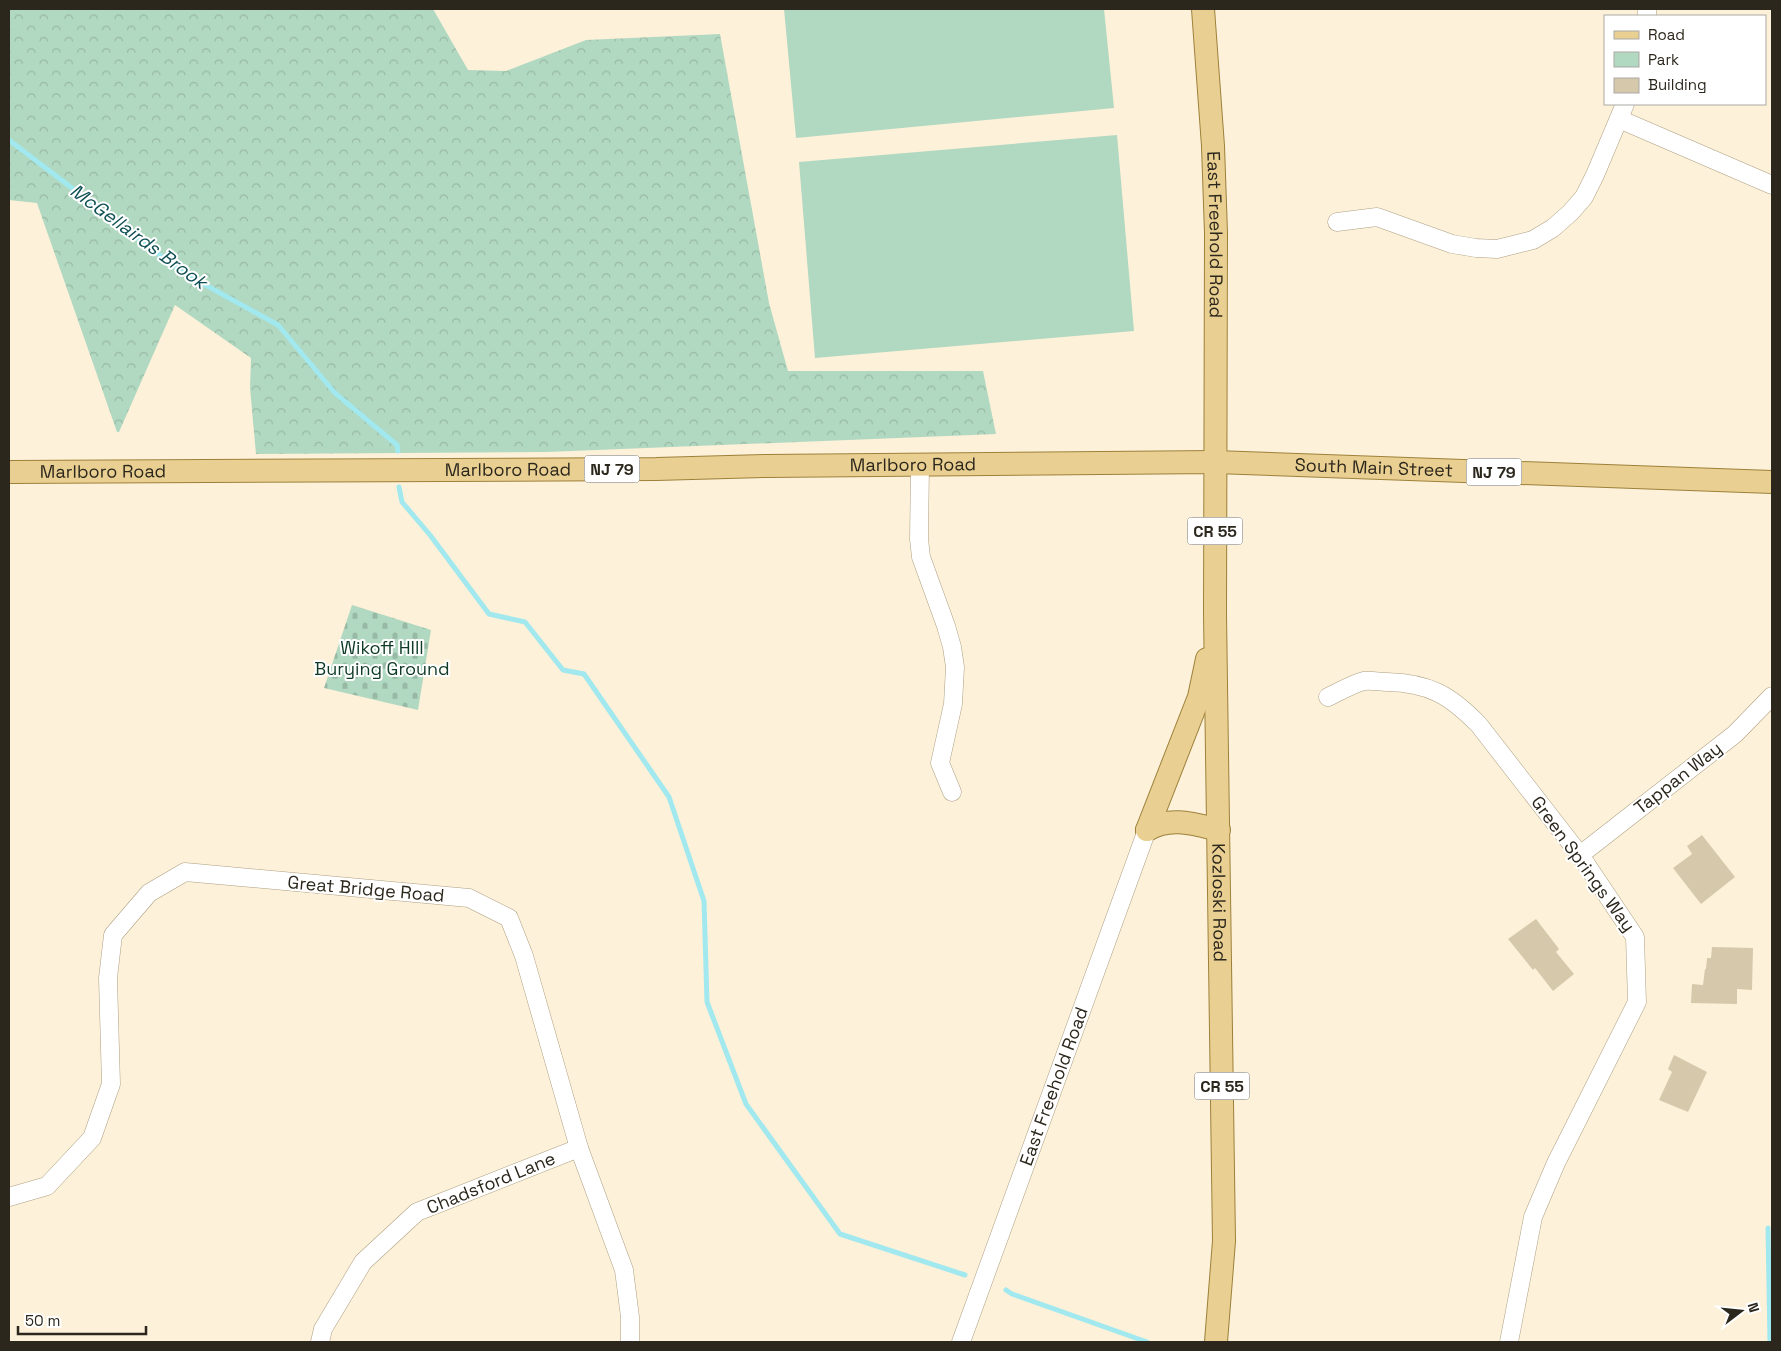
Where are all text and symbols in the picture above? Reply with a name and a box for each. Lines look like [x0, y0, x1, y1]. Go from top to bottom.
legend [1604, 15, 1766, 105]
text: Road [1648, 25, 1685, 44]
text: Park [1648, 50, 1679, 69]
text: Building [1648, 75, 1707, 94]
street label: East Freehold Road [1202, 151, 1228, 318]
water label: McGellairds Brook [65, 178, 214, 296]
street label: Marlboro Road [850, 452, 976, 476]
street label: South Main Street [1294, 453, 1453, 482]
road number: NJ 79 [584, 456, 640, 482]
street label: Marlboro Road [445, 457, 571, 481]
road number: NJ 79 [1466, 458, 1522, 486]
street label: Marlboro Road [40, 459, 166, 483]
road number: CR 55 [1188, 518, 1242, 544]
park label: Wikoff HIll Burying Ground [314, 636, 450, 680]
street label: Tappan Way [1629, 736, 1726, 819]
street label: Green Springs Way [1526, 791, 1640, 936]
street label: Kozloski Road [1207, 843, 1232, 962]
street label: Great Bridge Road [287, 870, 445, 907]
street label: East Freehold Road [1014, 1004, 1093, 1169]
road number: CR 55 [1194, 1072, 1250, 1100]
street label: Chadsford Lane [423, 1146, 559, 1219]
north arrow [1716, 1286, 1766, 1336]
text: N [1744, 1300, 1763, 1314]
scale bar [18, 1304, 145, 1336]
text: 50 m [25, 1311, 60, 1330]

